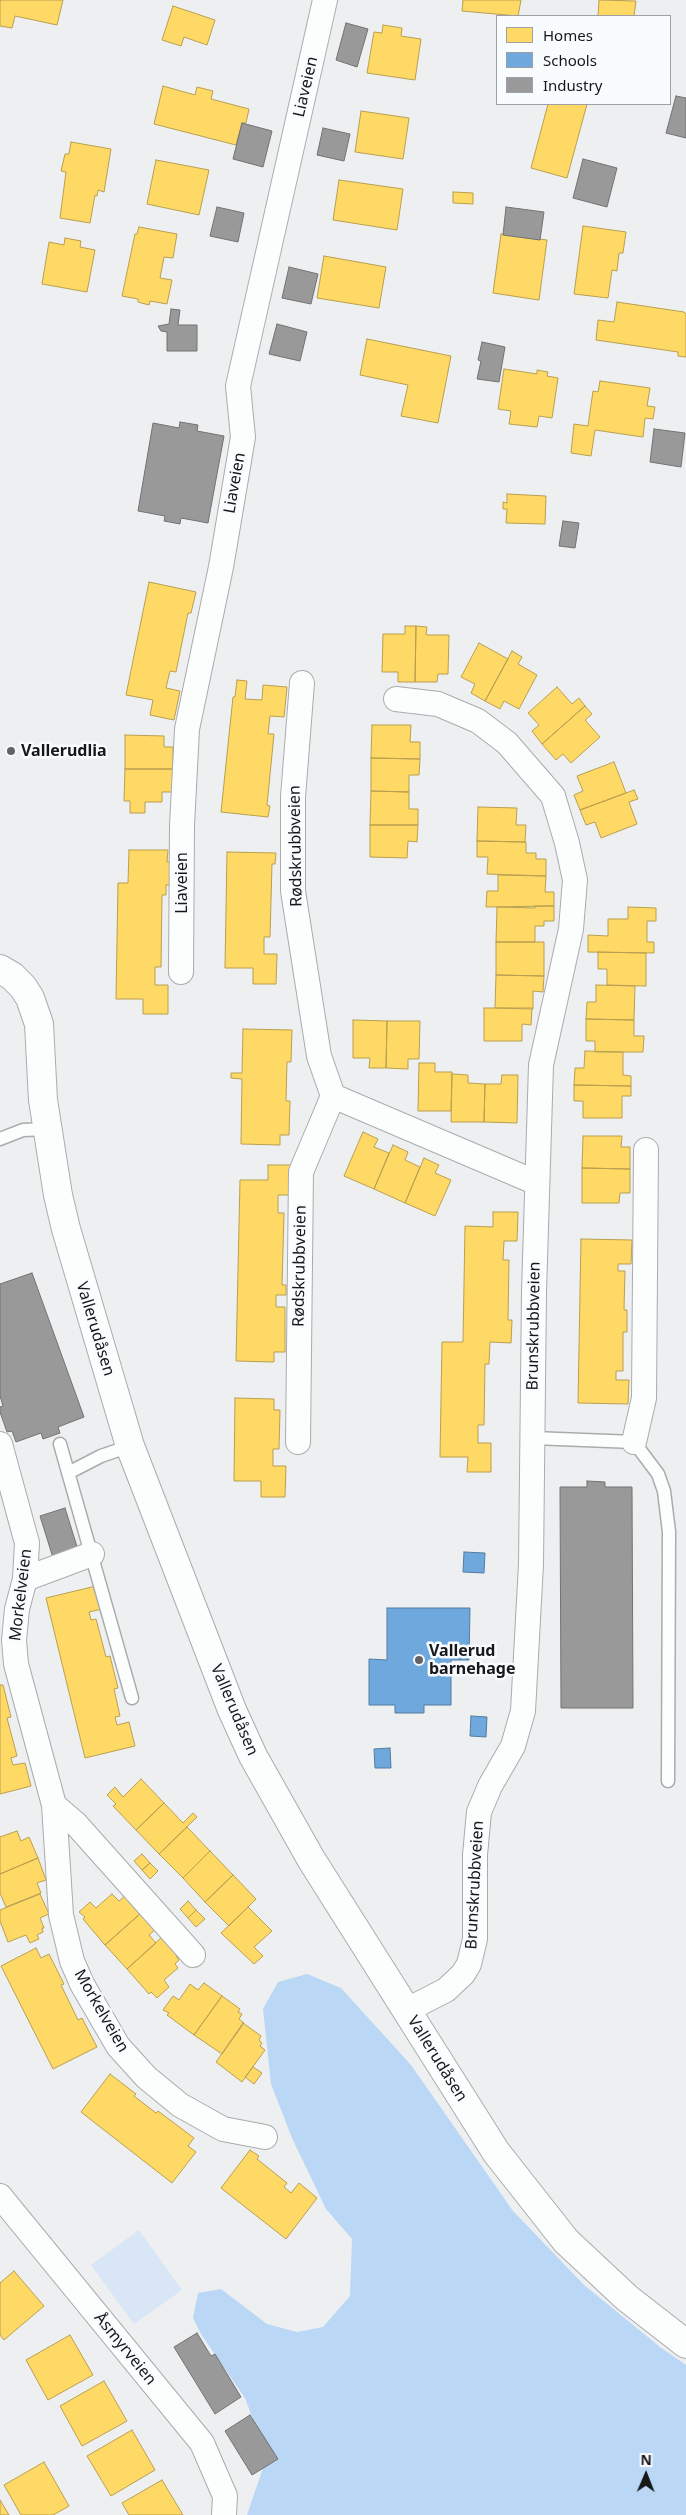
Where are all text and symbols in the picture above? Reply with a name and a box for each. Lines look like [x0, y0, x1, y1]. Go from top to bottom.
legend [496, 15, 671, 105]
text: Homes [543, 25, 593, 45]
text: Schools [543, 50, 597, 70]
street label: Liaveien [290, 55, 322, 119]
text: Industry [543, 75, 602, 95]
street label: Liaveien [220, 451, 250, 515]
place label: Vallerudlia [21, 741, 107, 761]
marker: Vallerudlia [5, 745, 17, 757]
street label: Rødskrubbveien [285, 785, 307, 907]
street label: Liaveien [172, 852, 192, 914]
street label: Rødskrubbveien [289, 1205, 311, 1327]
street label: Brunskrubbveien [523, 1261, 545, 1391]
street label: Vallerudåsen [72, 1280, 118, 1378]
street label: Morkelveien [6, 1548, 36, 1642]
place label: Vallerud barnehage [429, 1641, 515, 1679]
marker: Vallerud barnehage [413, 1654, 425, 1666]
street label: Vallerudåsen [206, 1661, 262, 1759]
street label: Brunskrubbveien [462, 1820, 488, 1950]
street label: Morkelveien [70, 1966, 132, 2056]
street label: Vallerudåsen [403, 2013, 471, 2105]
street label: Åsmyrveien [90, 2309, 160, 2389]
north arrow [621, 2450, 671, 2500]
text: N [640, 2450, 652, 2469]

